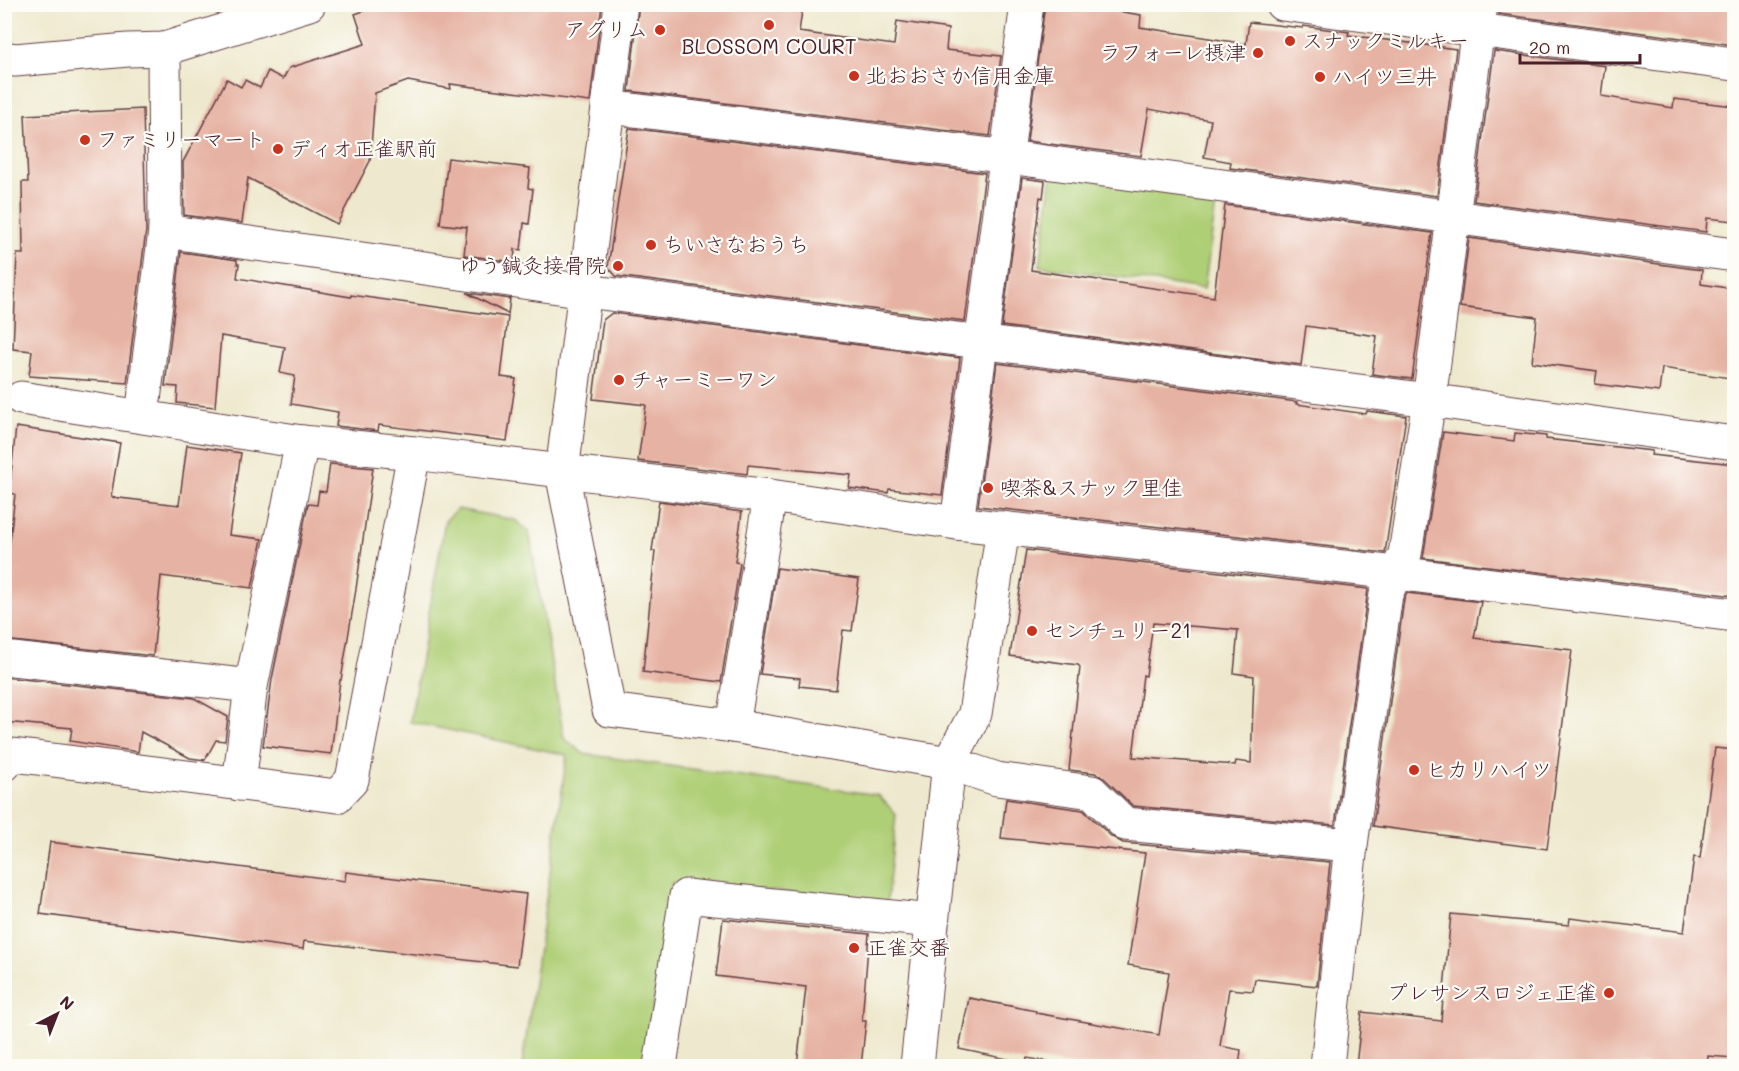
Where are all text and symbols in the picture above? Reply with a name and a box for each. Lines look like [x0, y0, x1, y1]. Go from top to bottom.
place label: アグリム [565, 15, 648, 42]
marker: BLOSSOM COURT [762, 18, 776, 32]
marker: アグリム [653, 23, 667, 37]
place label: スナックミルキー [1302, 26, 1469, 53]
scale bar [1520, 27, 1640, 65]
place label: BLOSSOM COURT [681, 32, 857, 59]
marker: スナックミルキー [1283, 34, 1297, 48]
text: 20 m [1529, 35, 1570, 59]
place label: ラフォーレ摂津 [1100, 38, 1246, 65]
marker: ラフォーレ摂津 [1251, 46, 1265, 60]
place label: 北おおさか信用金庫 [866, 61, 1055, 88]
place label: ハイツ三井 [1332, 62, 1437, 89]
marker: 北おおさか信用金庫 [847, 69, 861, 83]
marker: ハイツ三井 [1313, 70, 1327, 84]
place label: ファミリーマート [97, 125, 265, 152]
marker: ファミリーマート [78, 133, 92, 147]
place label: ディオ正雀駅前 [290, 134, 437, 161]
marker: ディオ正雀駅前 [271, 142, 285, 156]
place label: ちいさなおうち [663, 230, 809, 257]
marker: ちいさなおうち [644, 238, 658, 252]
place label: ゆう鍼灸接骨院 [459, 251, 606, 278]
marker: ゆう鍼灸接骨院 [611, 259, 625, 273]
place label: チャーミーワン [631, 365, 777, 392]
marker: チャーミーワン [612, 373, 626, 387]
place label: 喫茶&スナック里佳 [1000, 473, 1183, 500]
marker: 喫茶&スナック里佳 [981, 481, 995, 495]
place label: センチュリー21 [1044, 616, 1192, 643]
marker: センチュリー21 [1025, 624, 1039, 638]
place label: ヒカリハイツ [1426, 755, 1552, 782]
marker: ヒカリハイツ [1407, 763, 1421, 777]
place label: 正雀交番 [866, 933, 950, 960]
marker: 正雀交番 [847, 941, 861, 955]
place label: プレサンスロジェ正雀 [1387, 978, 1597, 1005]
north arrow [27, 984, 87, 1044]
marker: プレサンスロジェ正雀 [1602, 986, 1616, 1000]
text: N [56, 991, 79, 1014]

